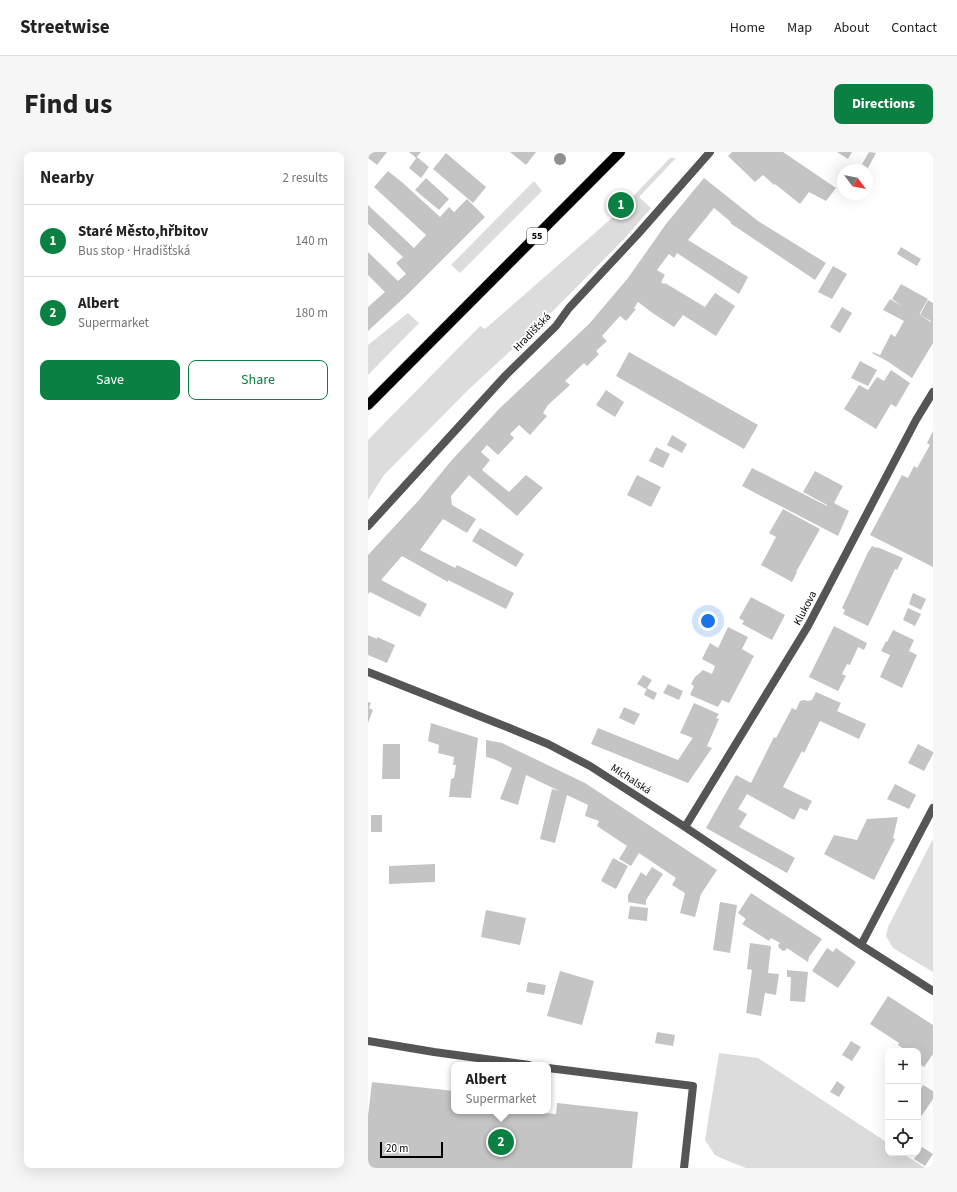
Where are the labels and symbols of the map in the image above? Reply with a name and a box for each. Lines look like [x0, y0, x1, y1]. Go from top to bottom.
north arrow [837, 164, 873, 200]
pin: 1 [608, 190, 634, 220]
road number: 55 [527, 228, 547, 244]
street label: Hradišťská [510, 309, 554, 355]
street label: Klukova [790, 588, 820, 628]
your location [698, 611, 718, 631]
street label: Michalská [608, 760, 654, 798]
pin: 2 [488, 1127, 514, 1157]
scale bar [380, 1140, 443, 1159]

